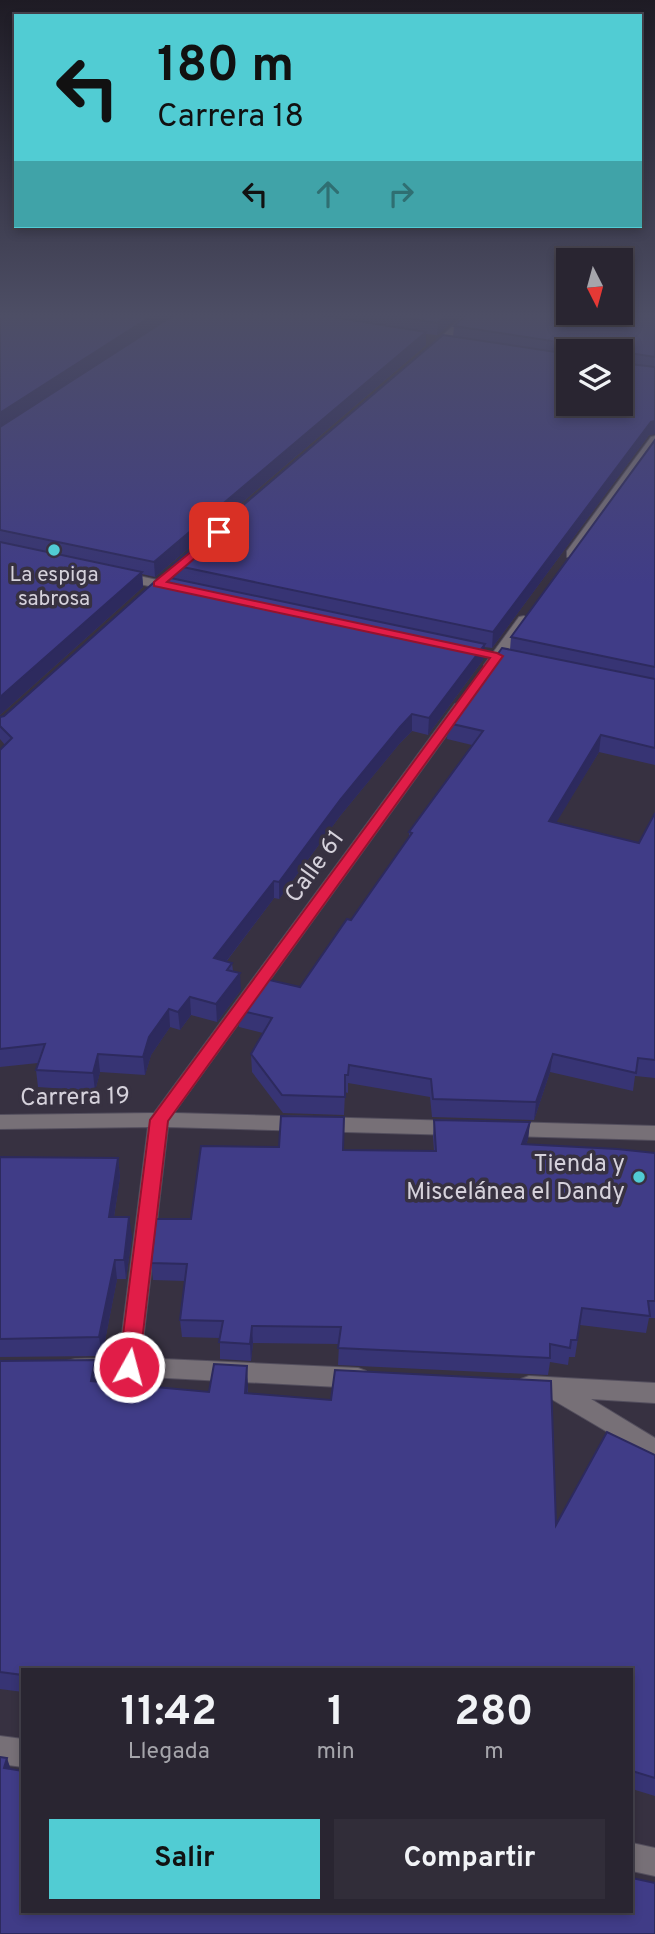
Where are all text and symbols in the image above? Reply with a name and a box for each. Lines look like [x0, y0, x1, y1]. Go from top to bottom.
text: 180 m [157, 37, 294, 99]
icon: left [42, 42, 133, 133]
text: Carrera 18 [157, 98, 304, 138]
icon: left [236, 175, 274, 213]
icon: ahead [309, 175, 347, 213]
icon: right [382, 175, 420, 213]
north arrow [556, 248, 634, 326]
map controls [556, 248, 633, 416]
button: layers [556, 339, 633, 416]
pin [189, 502, 249, 562]
icon: arrive [200, 513, 238, 551]
marker: La espiga sabrosa [46, 542, 62, 558]
place label: La espiga sabrosa [10, 562, 98, 613]
street label: Calle 61 [279, 825, 352, 909]
street label: Carrera 19 [20, 1082, 130, 1114]
place label: Tienda y Miscelánea el Dandy [406, 1150, 625, 1208]
marker: Tienda y Miscelánea el Dandy [631, 1169, 647, 1185]
position arrow [92, 1330, 166, 1404]
text: 11:42 [121, 1687, 217, 1740]
text: 1 [327, 1687, 344, 1740]
text: 280 [454, 1687, 533, 1740]
text: Llegada [128, 1738, 210, 1767]
text: min [317, 1738, 355, 1767]
text: m [484, 1738, 504, 1767]
button: Salir [49, 1819, 320, 1899]
button: Compartir [334, 1819, 605, 1899]

